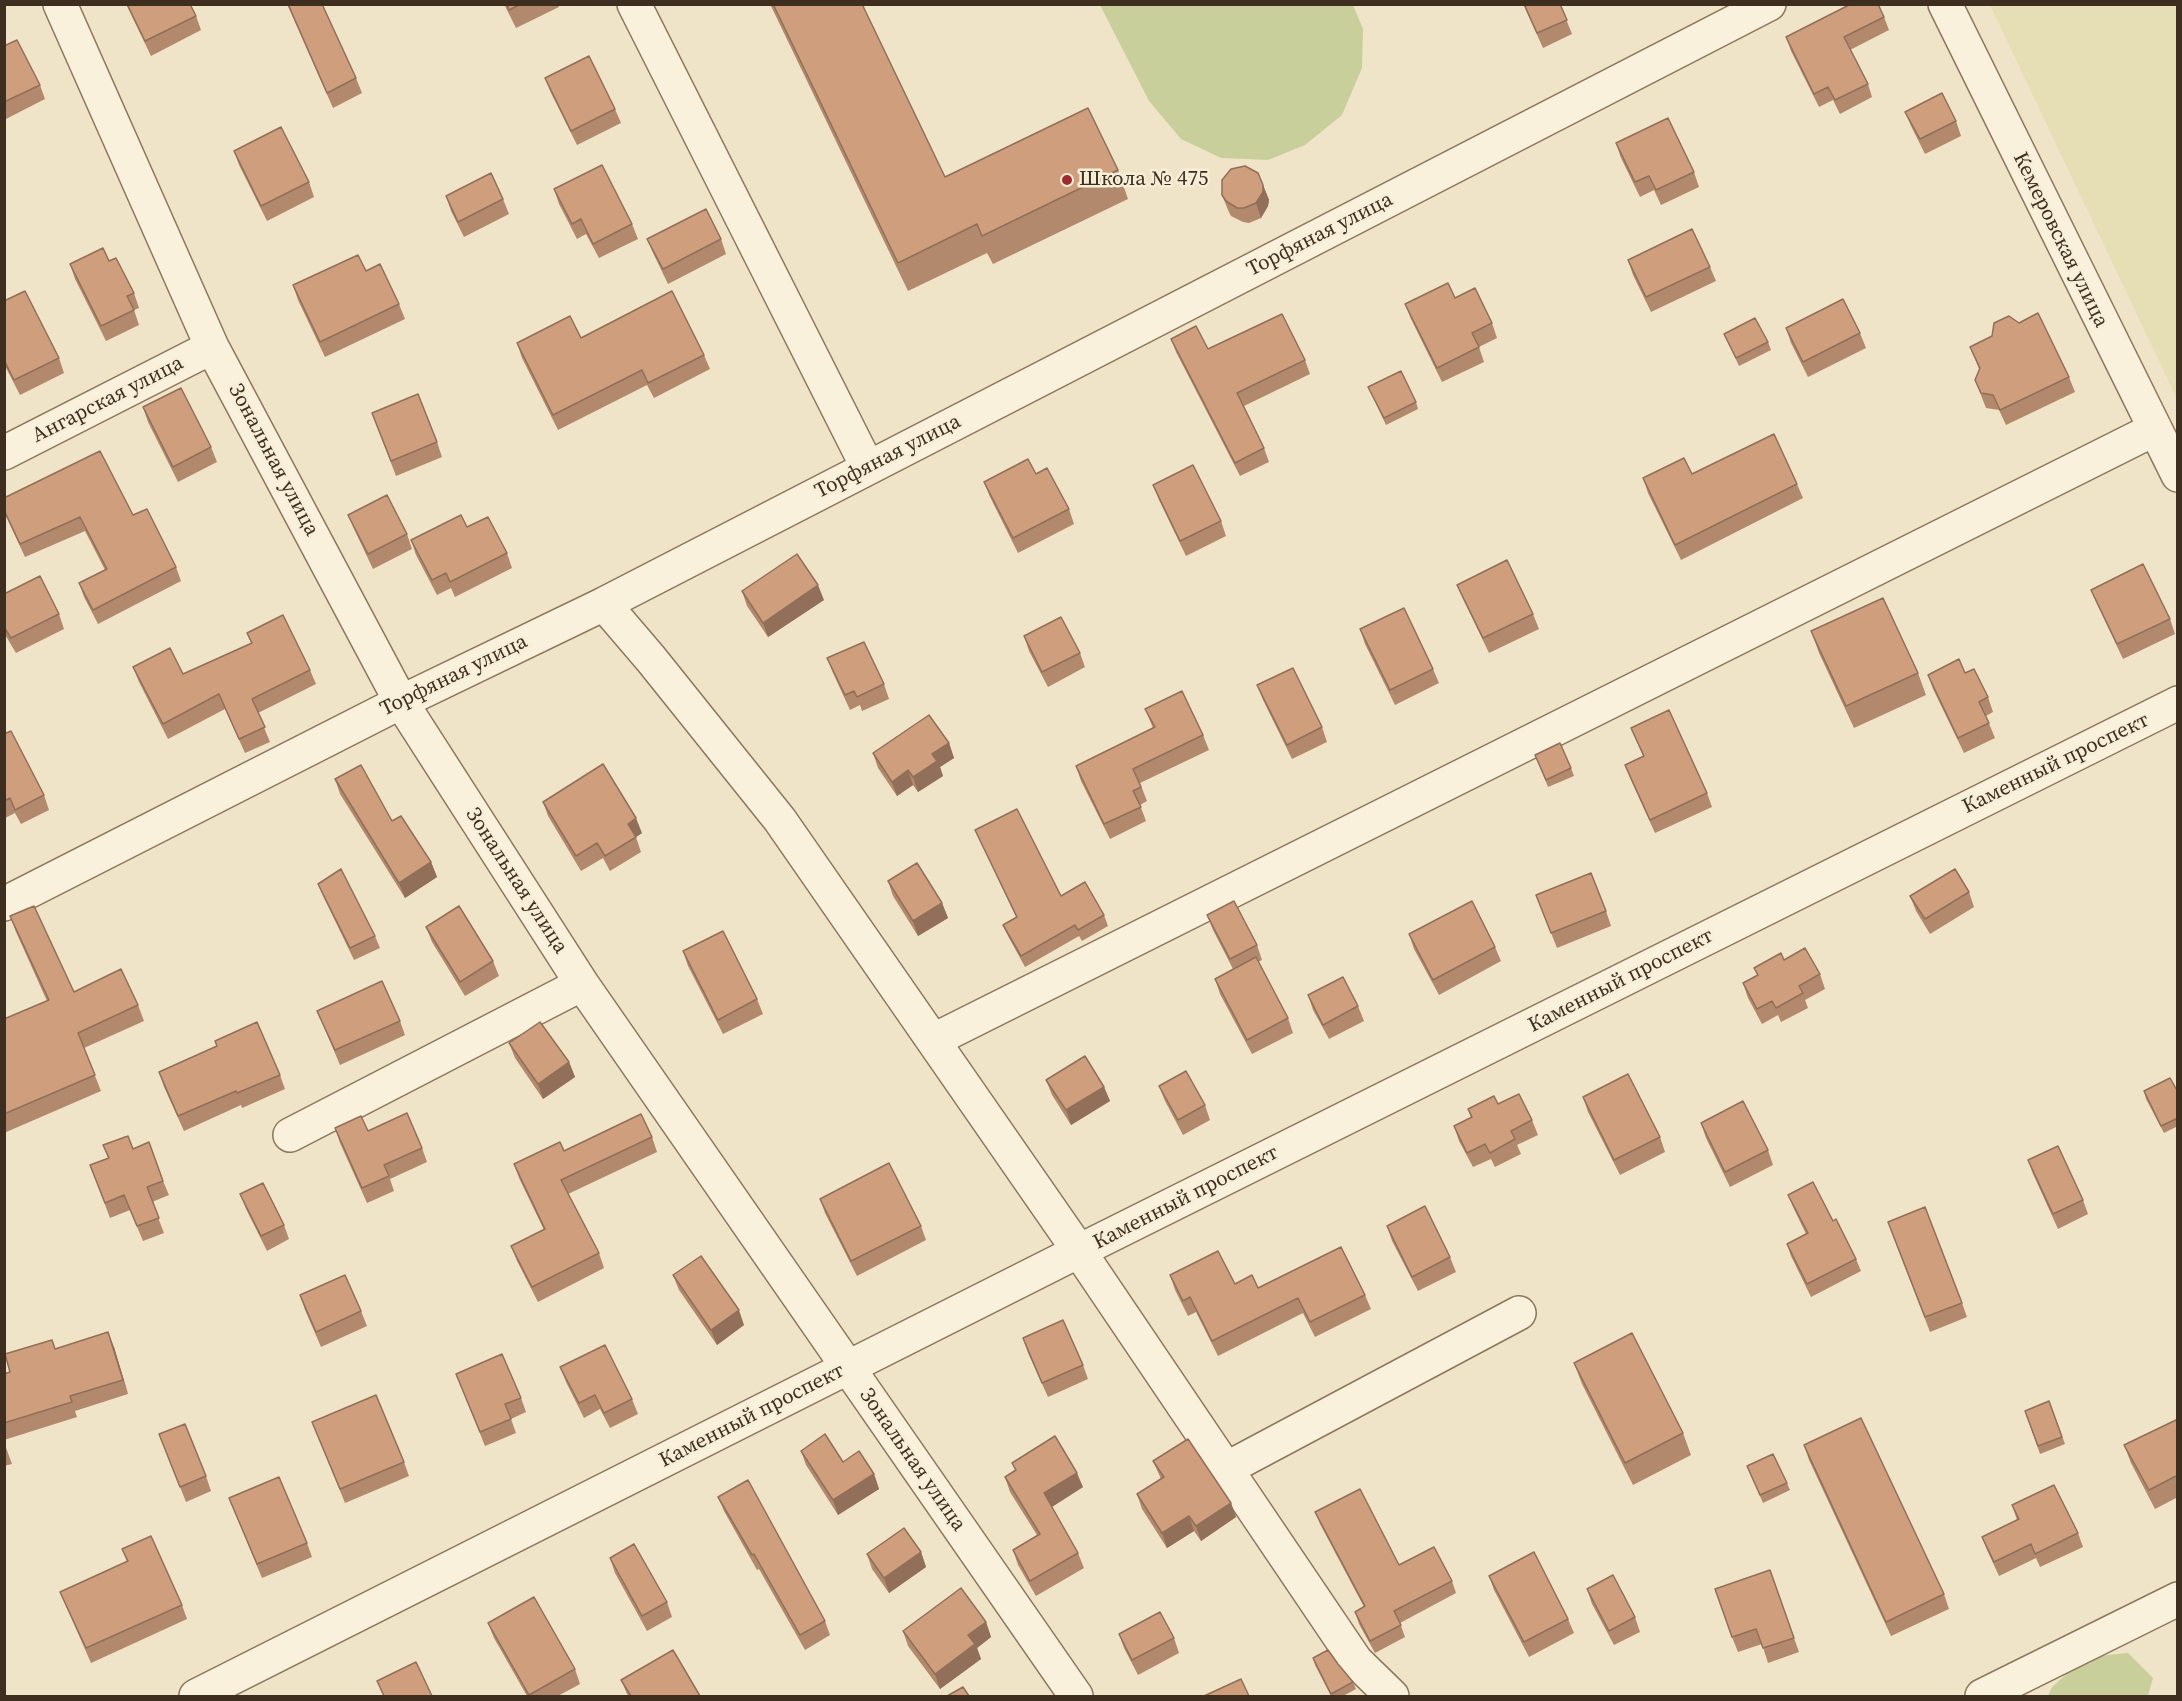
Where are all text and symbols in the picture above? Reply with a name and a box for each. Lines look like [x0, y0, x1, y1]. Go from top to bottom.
street label: Кемеровская улица [2007, 148, 2113, 332]
place label: Школа № 475 [1079, 167, 1208, 193]
marker: Школа № 475 [1060, 173, 1074, 187]
street label: Торфяная улица [1243, 187, 1397, 283]
street label: Ангарская улица [28, 351, 188, 449]
street label: Зональная улица [222, 380, 324, 540]
street label: Торфяная улица [811, 409, 965, 505]
street label: Торфяная улица [376, 629, 532, 723]
street label: Каменный проспект [1959, 708, 2153, 820]
street label: Зональная улица [459, 803, 573, 959]
street label: Каменный проспект [1524, 923, 1718, 1039]
street label: Каменный проспект [1089, 1140, 1283, 1256]
street label: Каменный проспект [655, 1358, 849, 1474]
street label: Зональная улица [853, 1384, 971, 1536]

